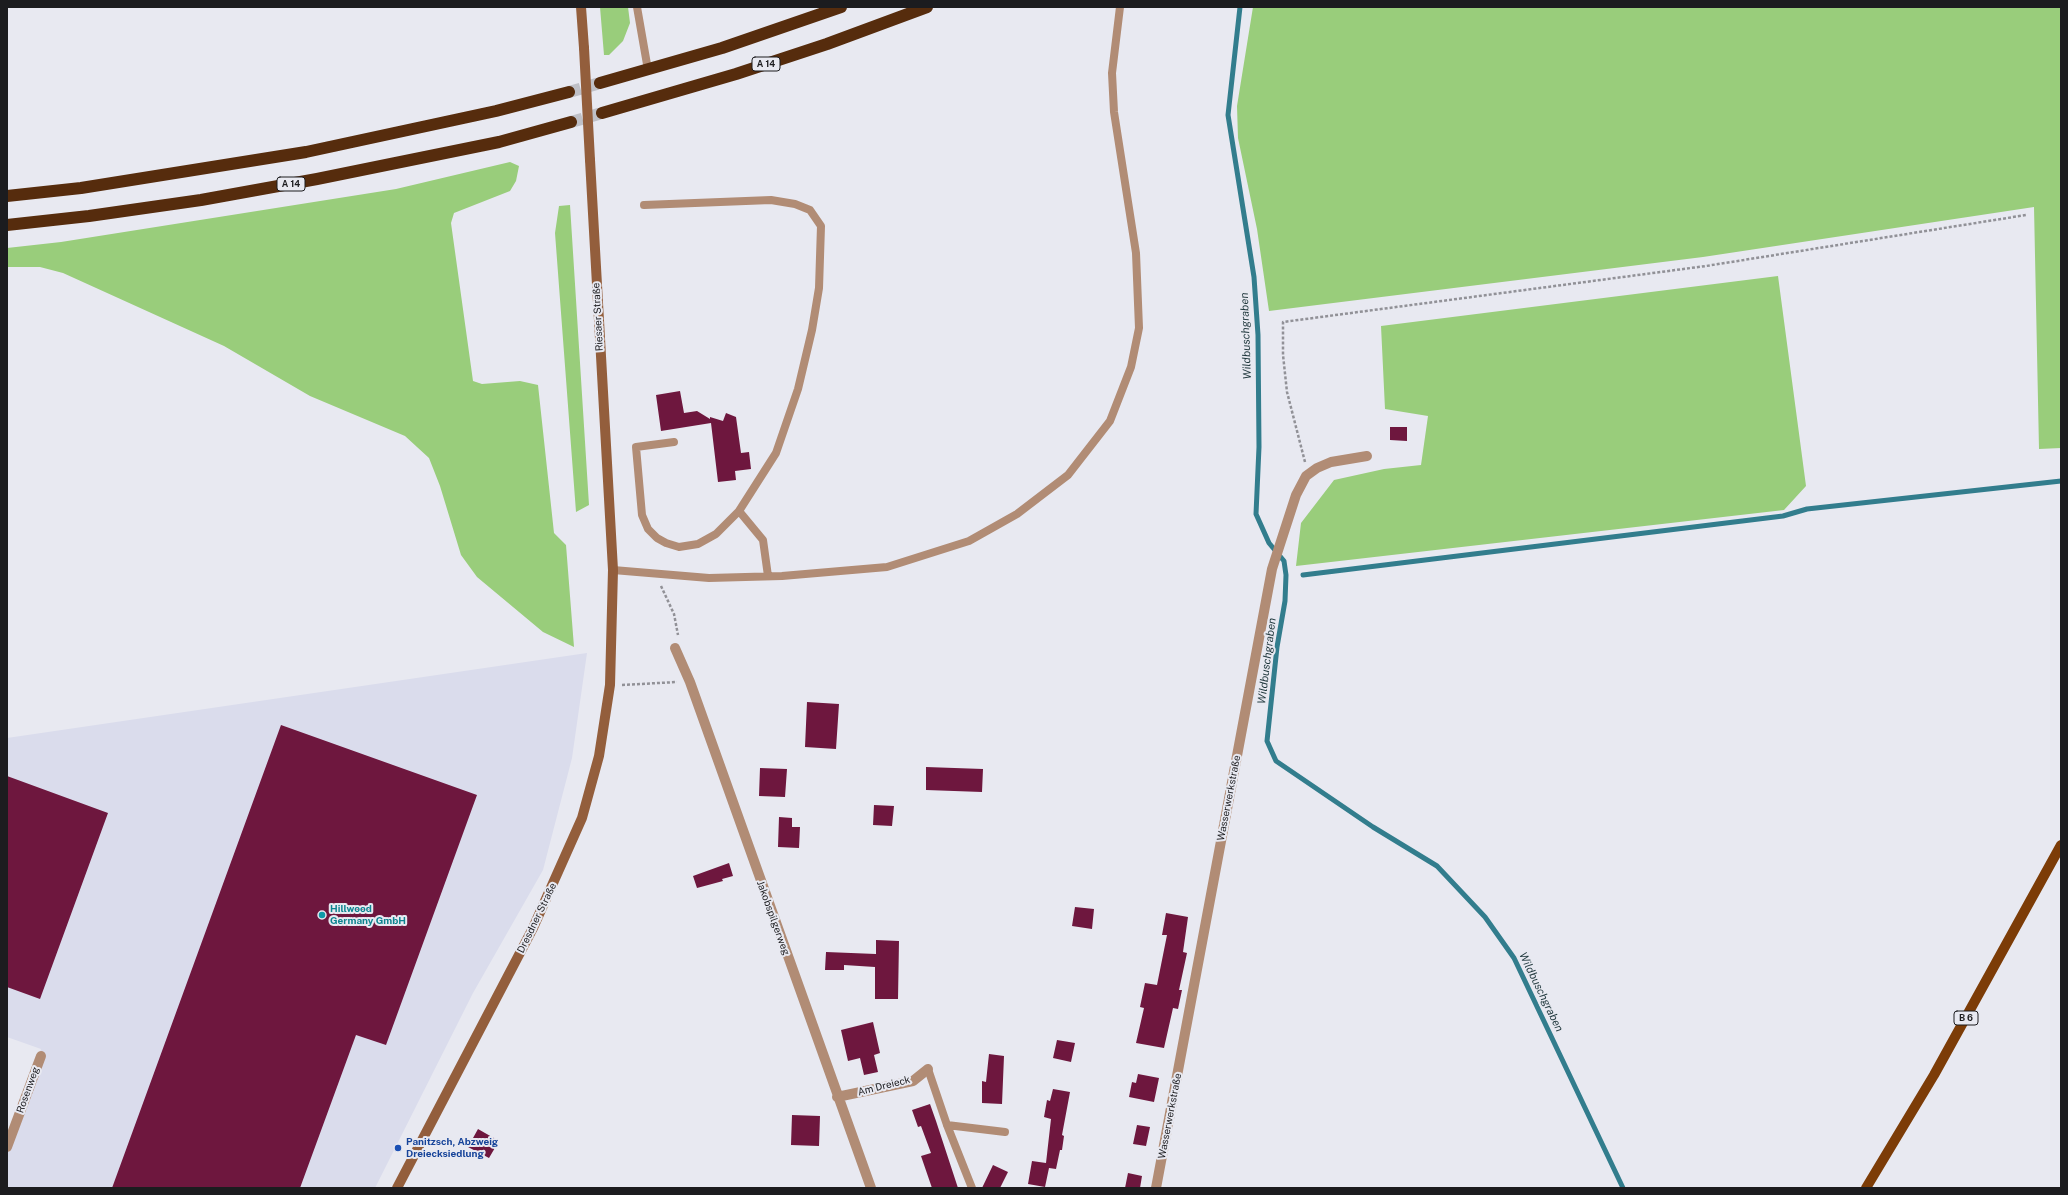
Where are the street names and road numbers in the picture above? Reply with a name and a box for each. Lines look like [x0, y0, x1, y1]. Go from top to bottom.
road number: A 14 [752, 57, 780, 71]
road number: A 14 [277, 177, 305, 191]
street label: Riesaer Straße [590, 282, 606, 352]
street label: Wasserwerkstraße [1215, 754, 1243, 842]
street label: Jakobspilgerweg [754, 879, 792, 957]
street label: Dresdner Straße [515, 881, 559, 955]
road number: B 6 [1954, 1011, 1978, 1025]
street label: Rosenweg [14, 1065, 42, 1115]
street label: Wasserwerkstraße [1156, 1072, 1184, 1160]
street label: Am Dreieck [856, 1074, 912, 1098]

